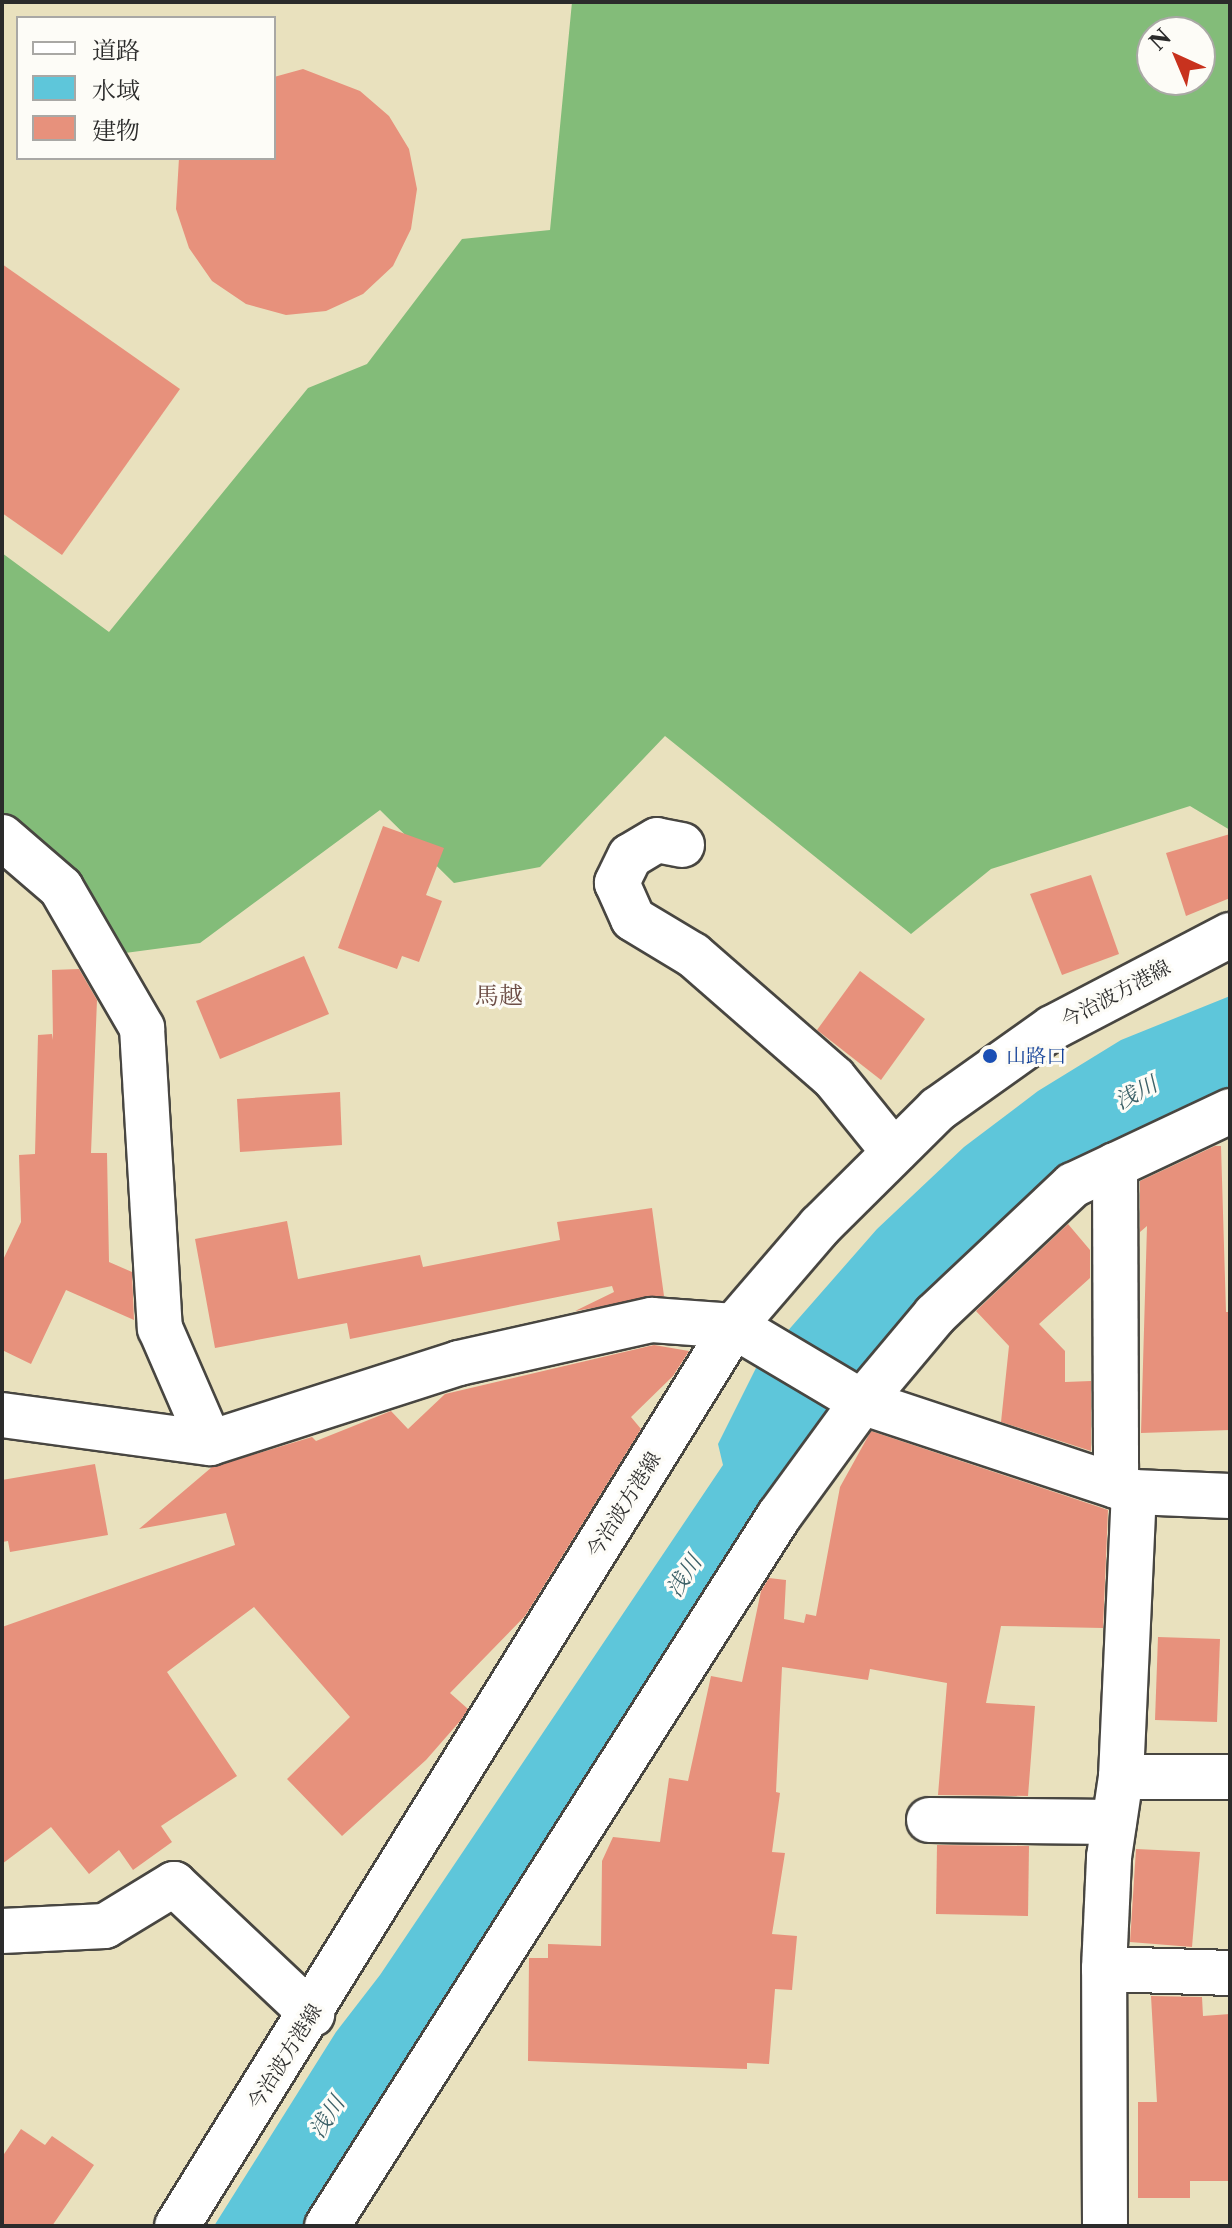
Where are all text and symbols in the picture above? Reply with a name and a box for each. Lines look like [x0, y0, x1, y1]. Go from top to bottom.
legend [16, 16, 276, 160]
north arrow [1136, 16, 1216, 96]
text: N [1144, 23, 1177, 56]
text: 道路 [92, 36, 140, 65]
text: 水域 [92, 76, 140, 105]
text: 建物 [92, 116, 140, 145]
street label: 今治波方港線 [1057, 955, 1175, 1033]
district label: 馬越 [475, 982, 523, 1010]
place label: 山路口 [1006, 1044, 1066, 1068]
marker: 山路口 [981, 1047, 999, 1065]
water label: 浅川 [1110, 1071, 1162, 1115]
street label: 今治波方港線 [582, 1448, 666, 1562]
water label: 浅川 [661, 1550, 707, 1602]
street label: 今治波方港線 [243, 2000, 327, 2114]
water label: 浅川 [304, 2091, 350, 2143]

